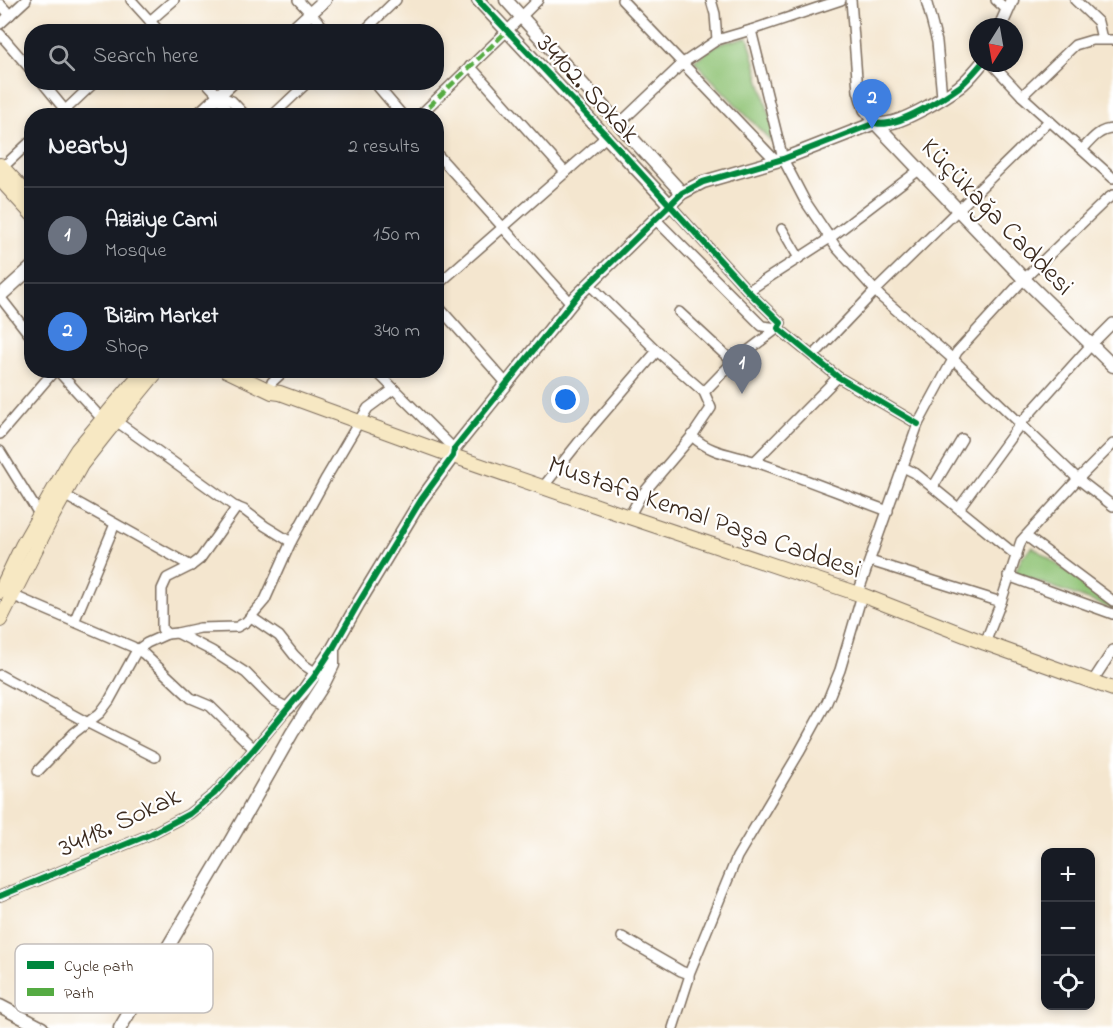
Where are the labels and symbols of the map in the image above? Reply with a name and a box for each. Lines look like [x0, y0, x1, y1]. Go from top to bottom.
north arrow [969, 18, 1023, 72]
street label: 34102. Sokak [526, 26, 648, 153]
pin: 2 [852, 80, 892, 129]
street label: Küçükağa Caddesi [911, 130, 1082, 305]
pin: 1 [722, 344, 762, 394]
your location [551, 385, 580, 414]
street label: Mustafa Kemal Paşa Caddesi [542, 446, 866, 590]
street label: 34118. Sokak [53, 778, 188, 869]
legend [15, 944, 213, 1013]
text: Cycle path [64, 955, 133, 979]
text: Path [64, 982, 94, 1006]

